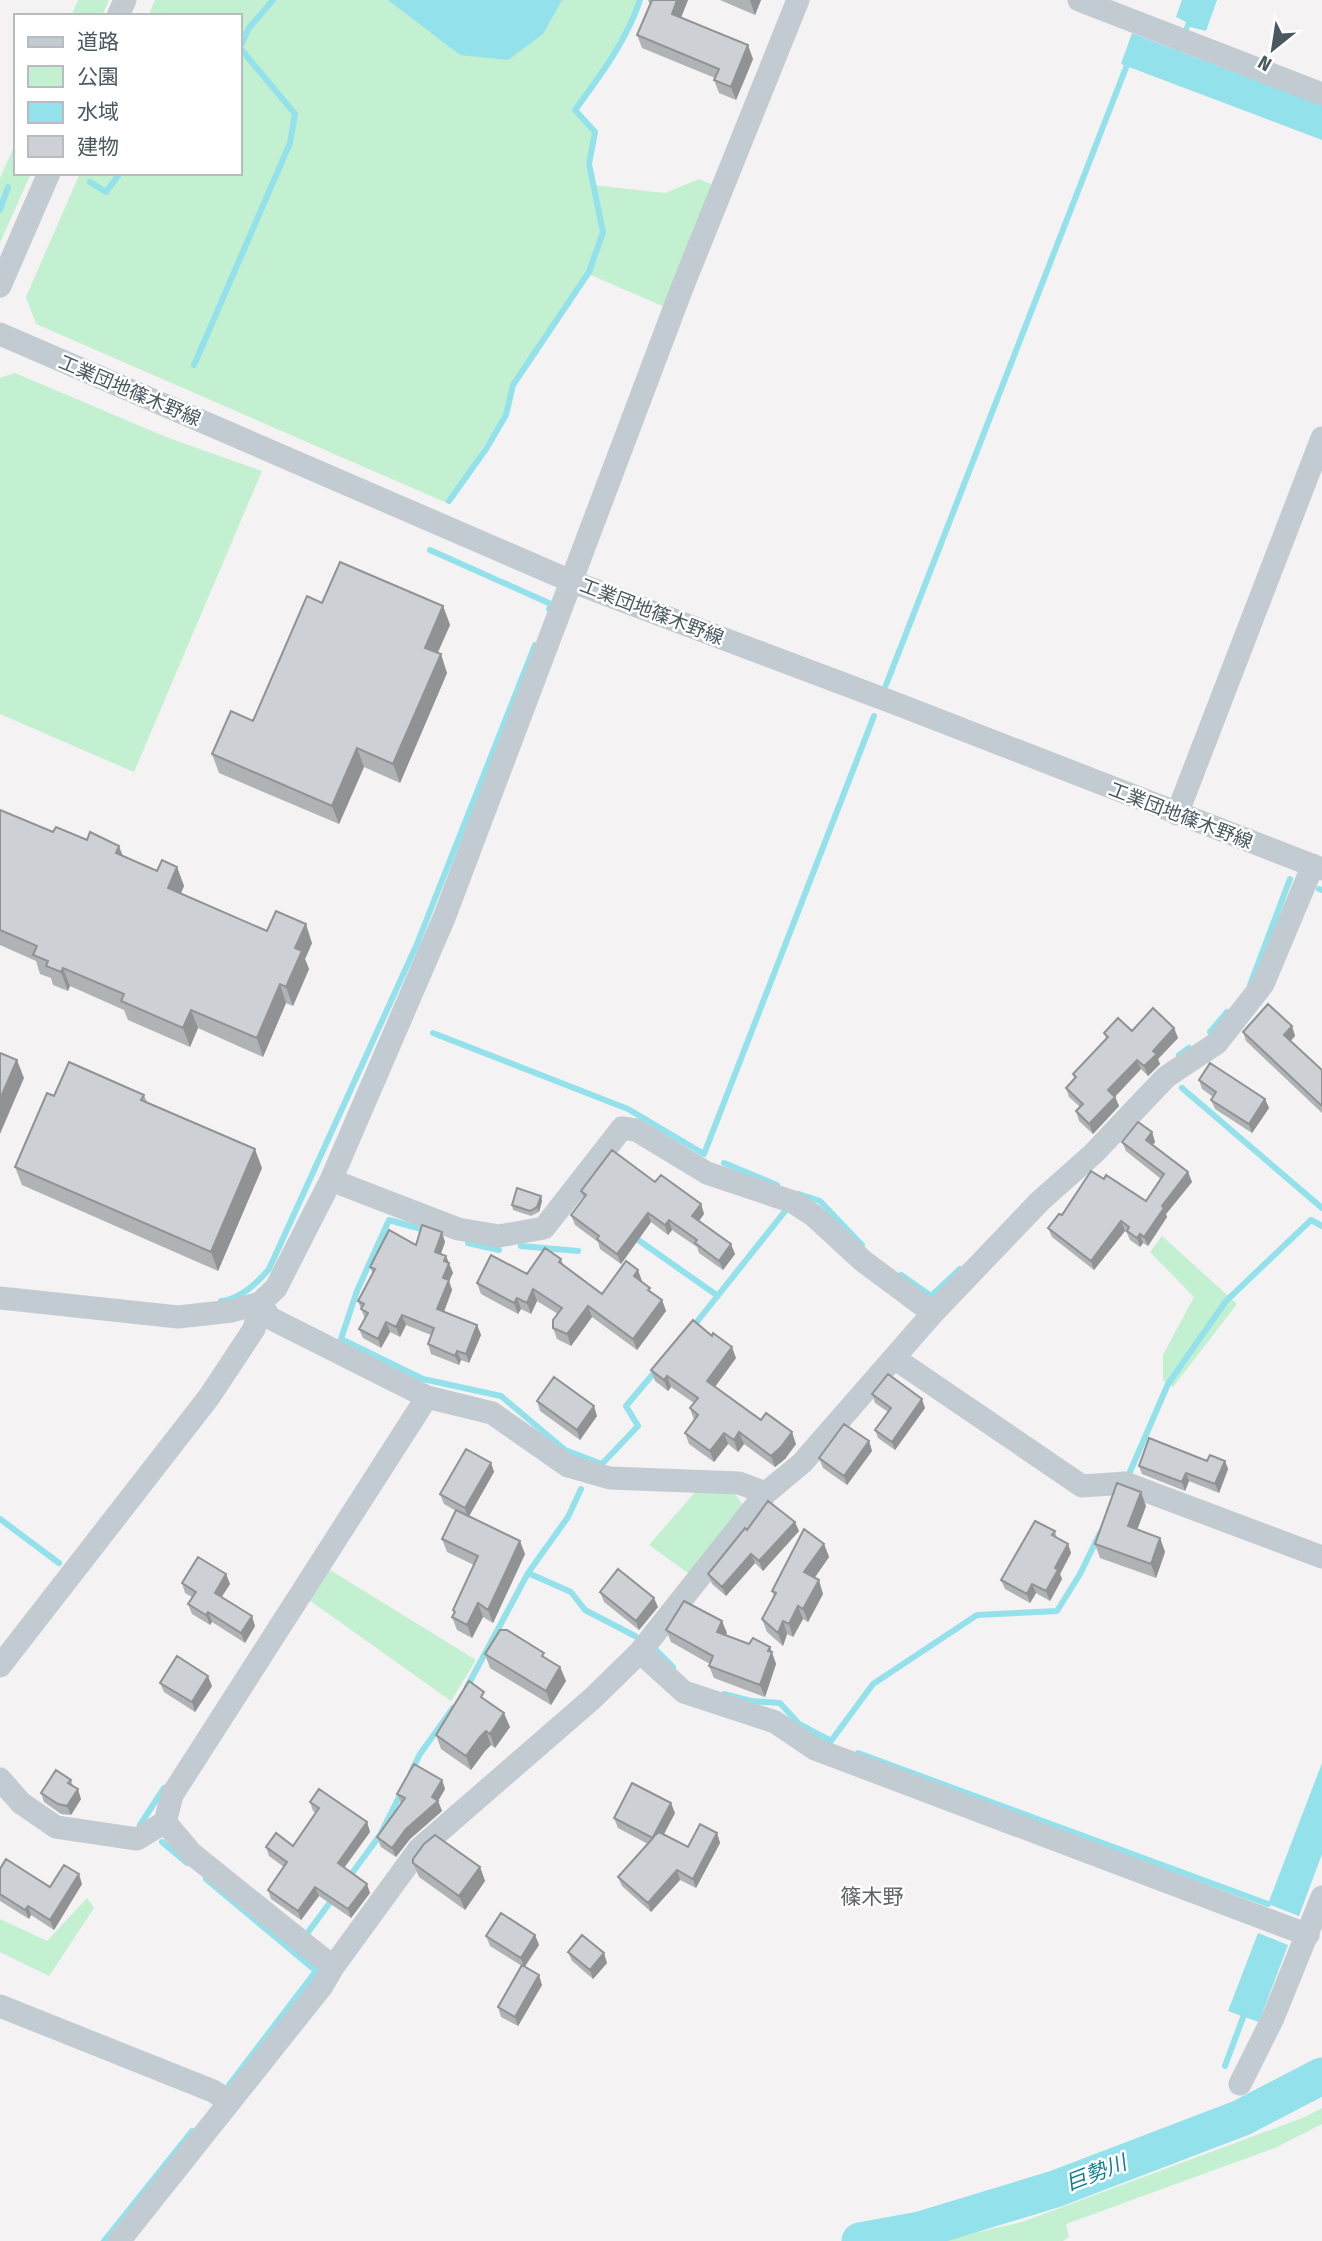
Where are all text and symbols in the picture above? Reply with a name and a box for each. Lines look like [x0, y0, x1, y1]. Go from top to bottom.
legend [14, 14, 242, 175]
north arrow [1238, 14, 1308, 84]
text: 道路 [77, 29, 119, 55]
text: N [1254, 50, 1275, 76]
text: 公園 [77, 64, 119, 90]
text: 水域 [77, 99, 119, 125]
text: 建物 [77, 134, 119, 160]
street label: 工業団地篠木野線 [55, 350, 204, 431]
street label: 工業団地篠木野線 [577, 573, 727, 649]
street label: 工業団地篠木野線 [1106, 777, 1256, 853]
district label: 篠木野 [841, 1884, 904, 1910]
water label: 巨勢川 [1062, 2149, 1132, 2196]

